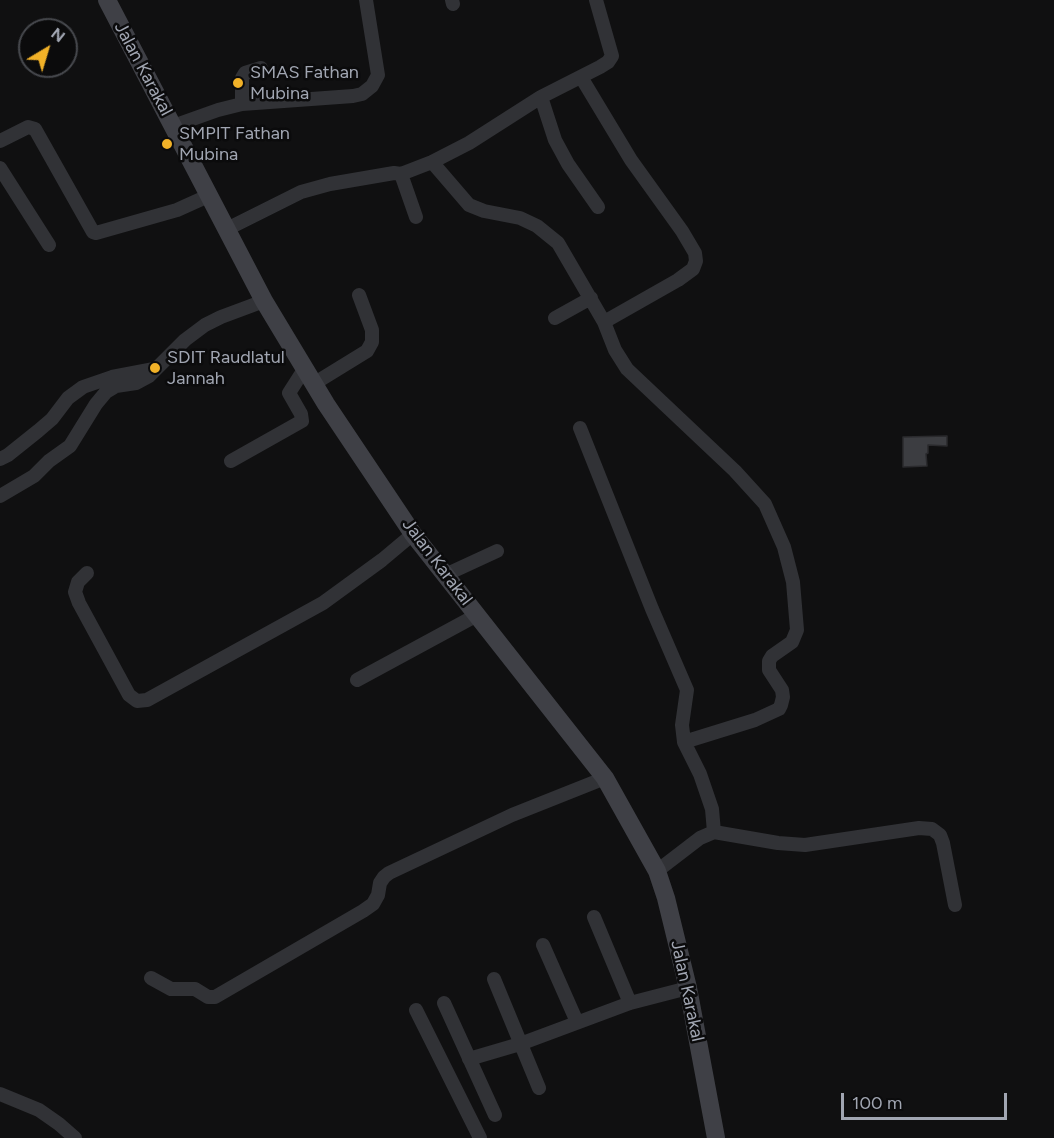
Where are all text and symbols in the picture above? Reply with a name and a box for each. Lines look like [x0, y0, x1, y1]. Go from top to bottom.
north arrow [18, 18, 78, 78]
street label: Jalan Karakal [109, 18, 177, 120]
text: N [47, 24, 69, 46]
place label: SMAS Fathan Mubina [250, 62, 359, 104]
marker: SMAS Fathan Mubina [231, 76, 245, 90]
place label: SMPIT Fathan Mubina [179, 123, 290, 166]
marker: SMPIT Fathan Mubina [160, 137, 174, 151]
place label: SDIT Raudlatul Jannah [167, 347, 285, 389]
marker: SDIT Raudlatul Jannah [148, 361, 162, 375]
street label: Jalan Karakal [397, 514, 477, 610]
street label: Jalan Karakal [666, 938, 708, 1044]
scale bar [844, 1081, 1010, 1119]
text: 100 m [852, 1092, 902, 1114]

